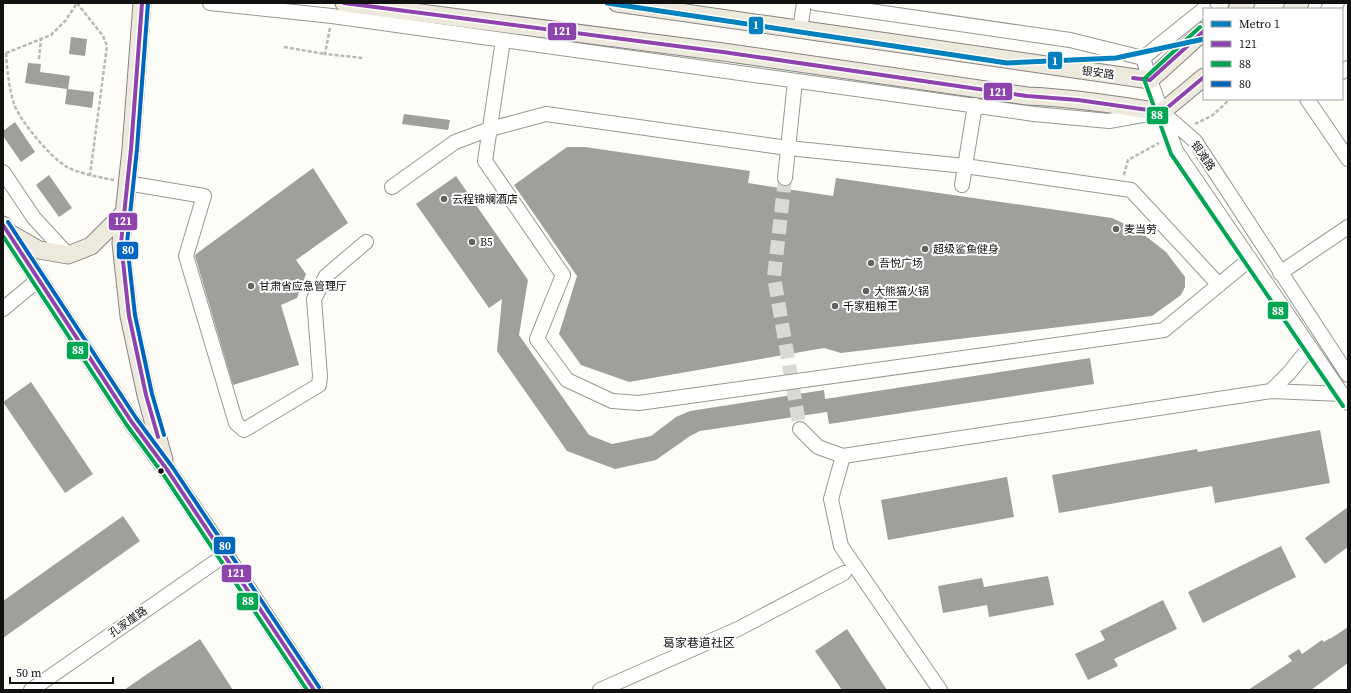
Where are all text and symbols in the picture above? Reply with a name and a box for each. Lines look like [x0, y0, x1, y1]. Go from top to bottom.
legend [1203, 8, 1343, 100]
line badge: 1 [748, 16, 764, 35]
text: Metro 1 [1239, 16, 1280, 32]
text: 1 [753, 18, 759, 33]
line badge: 121 [547, 22, 577, 41]
text: 121 [553, 24, 571, 39]
text: 121 [1239, 36, 1257, 52]
line badge: 1 [1047, 51, 1063, 70]
text: 1 [1052, 54, 1058, 69]
text: 88 [1239, 56, 1251, 72]
street label: 银安路 [1081, 63, 1115, 83]
text: 80 [1239, 76, 1251, 92]
line badge: 121 [983, 82, 1013, 101]
text: 121 [989, 85, 1007, 100]
line badge: 88 [1146, 106, 1169, 125]
text: 88 [1151, 108, 1163, 123]
street label: 银滩路 [1187, 138, 1219, 174]
place label: 云程锦斓酒店 [452, 192, 518, 207]
marker: 云程锦斓酒店 [439, 194, 449, 204]
line badge: 121 [108, 212, 138, 231]
text: 121 [114, 214, 132, 229]
place label: 麦当劳 [1124, 222, 1157, 237]
marker: 麦当劳 [1111, 224, 1121, 234]
place label: B5 [480, 235, 493, 250]
marker: B5 [467, 237, 477, 247]
line badge: 80 [116, 241, 139, 260]
place label: 超级鲨鱼健身 [933, 242, 999, 257]
text: 80 [122, 243, 134, 258]
marker: 超级鲨鱼健身 [920, 244, 930, 254]
place label: 吾悦广场 [879, 256, 923, 271]
marker: 吾悦广场 [866, 258, 876, 268]
place label: 甘肃省应急管理厅 [259, 279, 347, 294]
marker: 甘肃省应急管理厅 [246, 281, 256, 291]
place label: 大熊猫火锅 [874, 284, 929, 299]
marker: 大熊猫火锅 [861, 286, 871, 296]
place label: 千家粗粮王 [843, 299, 898, 314]
marker: 千家粗粮王 [830, 301, 840, 311]
line badge: 88 [1267, 301, 1289, 320]
text: 88 [1272, 304, 1284, 319]
line badge: 88 [66, 341, 89, 360]
text: 88 [72, 343, 84, 358]
unlabelled marker [156, 466, 166, 476]
line badge: 80 [213, 536, 236, 555]
text: 80 [219, 539, 231, 554]
line badge: 121 [221, 564, 252, 583]
text: 121 [227, 566, 245, 581]
line badge: 88 [236, 592, 259, 611]
text: 88 [242, 594, 254, 609]
street label: 孔家崖路 [106, 603, 150, 641]
district label: 葛家巷道社区 [663, 635, 735, 651]
scale bar [10, 659, 113, 685]
text: 50 m [16, 665, 42, 681]

